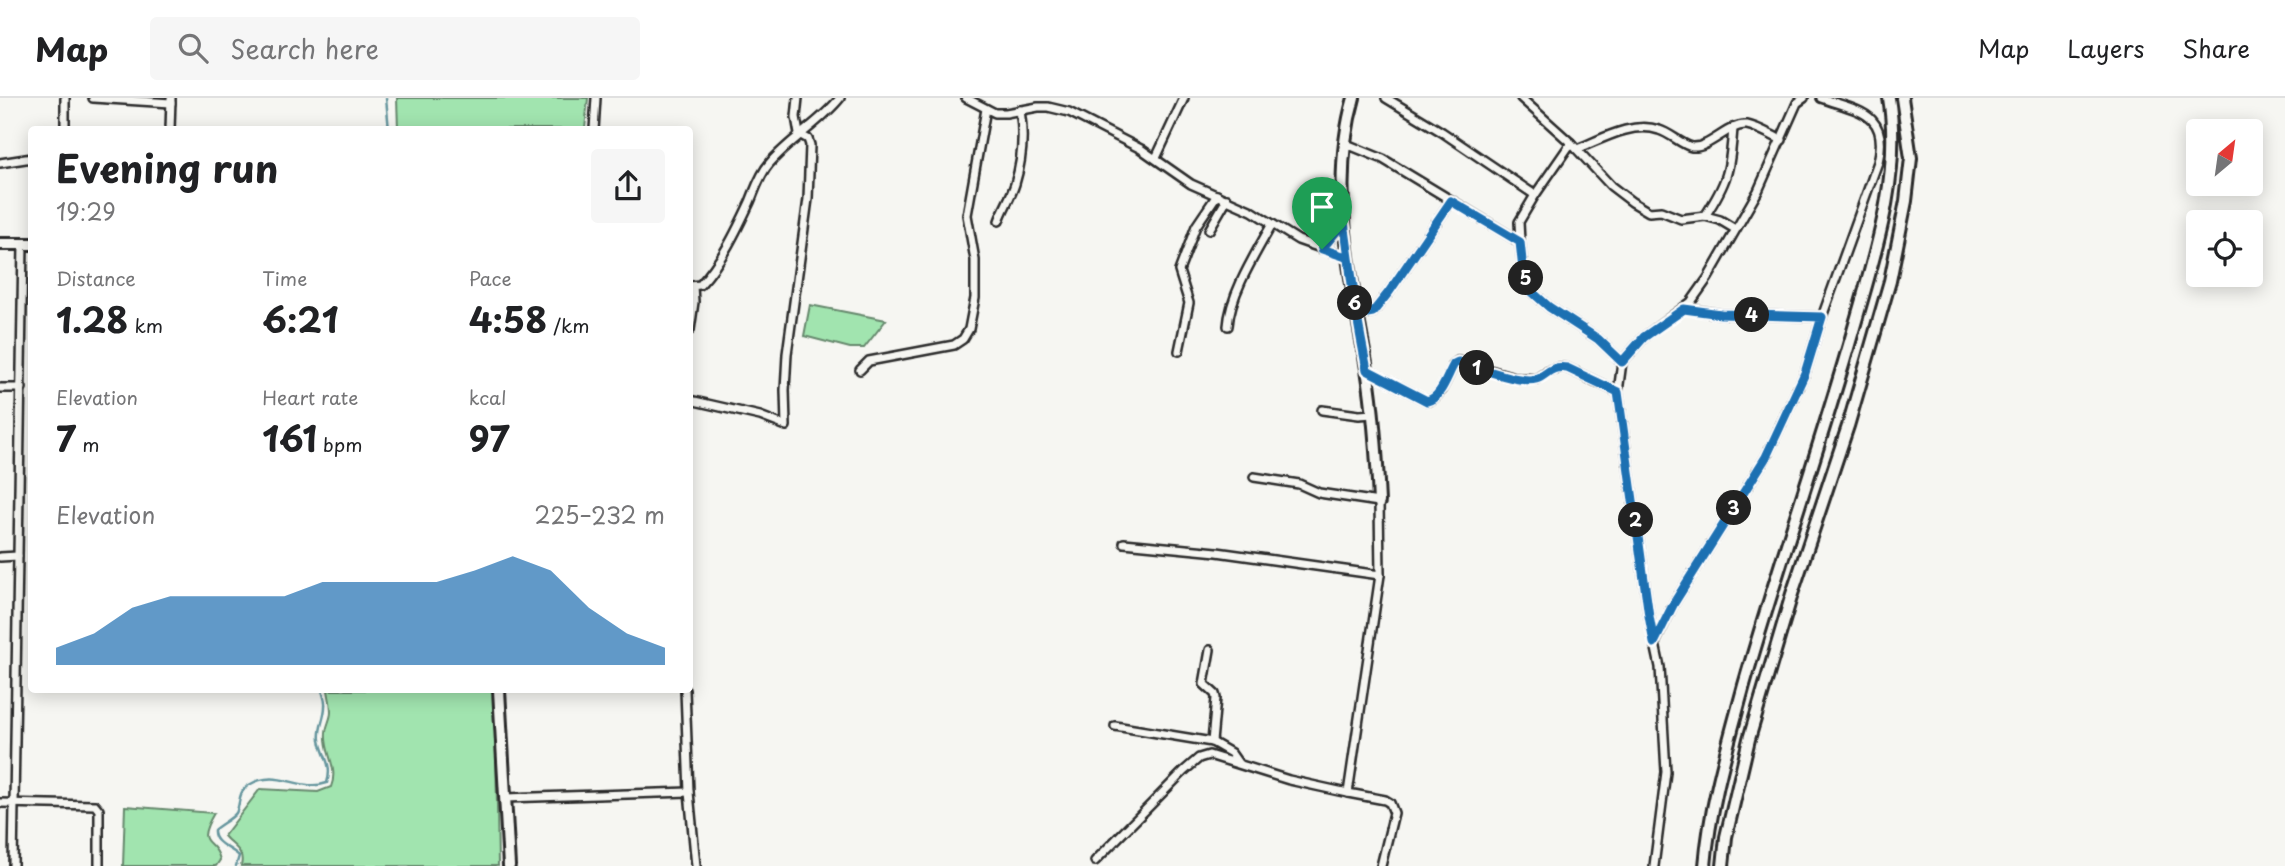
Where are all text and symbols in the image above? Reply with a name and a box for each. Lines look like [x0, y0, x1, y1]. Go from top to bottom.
search box [150, 17, 640, 80]
text: Map [35, 23, 108, 73]
icon: search [174, 29, 212, 67]
text: Search here [230, 29, 379, 68]
text: Map [1978, 30, 2029, 66]
text: Layers [2067, 30, 2144, 66]
text: Share [2182, 30, 2250, 66]
north arrow [2186, 119, 2263, 196]
map controls [2186, 119, 2263, 287]
text: Evening run [56, 139, 278, 196]
button: share [591, 149, 665, 223]
pin [1292, 177, 1352, 249]
icon: arrive [1303, 188, 1341, 226]
text: 19:29 [56, 194, 116, 229]
button: locate [2186, 210, 2263, 287]
pin: 5 [1508, 260, 1544, 296]
text: 5 [1519, 263, 1532, 291]
text: Distance [56, 264, 136, 292]
text: Time [262, 264, 307, 292]
text: Pace [469, 264, 512, 292]
pin: 6 [1338, 286, 1372, 320]
text: 6 [1348, 288, 1361, 316]
text: 1.28 [56, 292, 128, 345]
text: 6:21 [262, 292, 339, 345]
text: 4:58 [469, 292, 547, 345]
pin: 4 [1734, 298, 1770, 332]
text: 4 [1745, 300, 1758, 328]
text: km [128, 311, 163, 339]
text: /km [547, 311, 590, 339]
pin: 1 [1460, 350, 1494, 386]
text: 1 [1472, 353, 1481, 381]
text: Elevation [56, 383, 138, 411]
text: Heart rate [262, 383, 358, 411]
text: kcal [469, 383, 507, 411]
text: 7 [56, 411, 76, 464]
text: 161 [262, 411, 317, 464]
text: 97 [469, 411, 510, 464]
text: m [76, 430, 100, 458]
text: bpm [317, 430, 362, 458]
pin: 3 [1716, 490, 1752, 526]
text: 3 [1727, 493, 1740, 521]
text: Elevation [56, 497, 155, 532]
text: 225–232 m [534, 497, 665, 532]
pin: 2 [1618, 502, 1654, 538]
text: 2 [1629, 505, 1642, 533]

